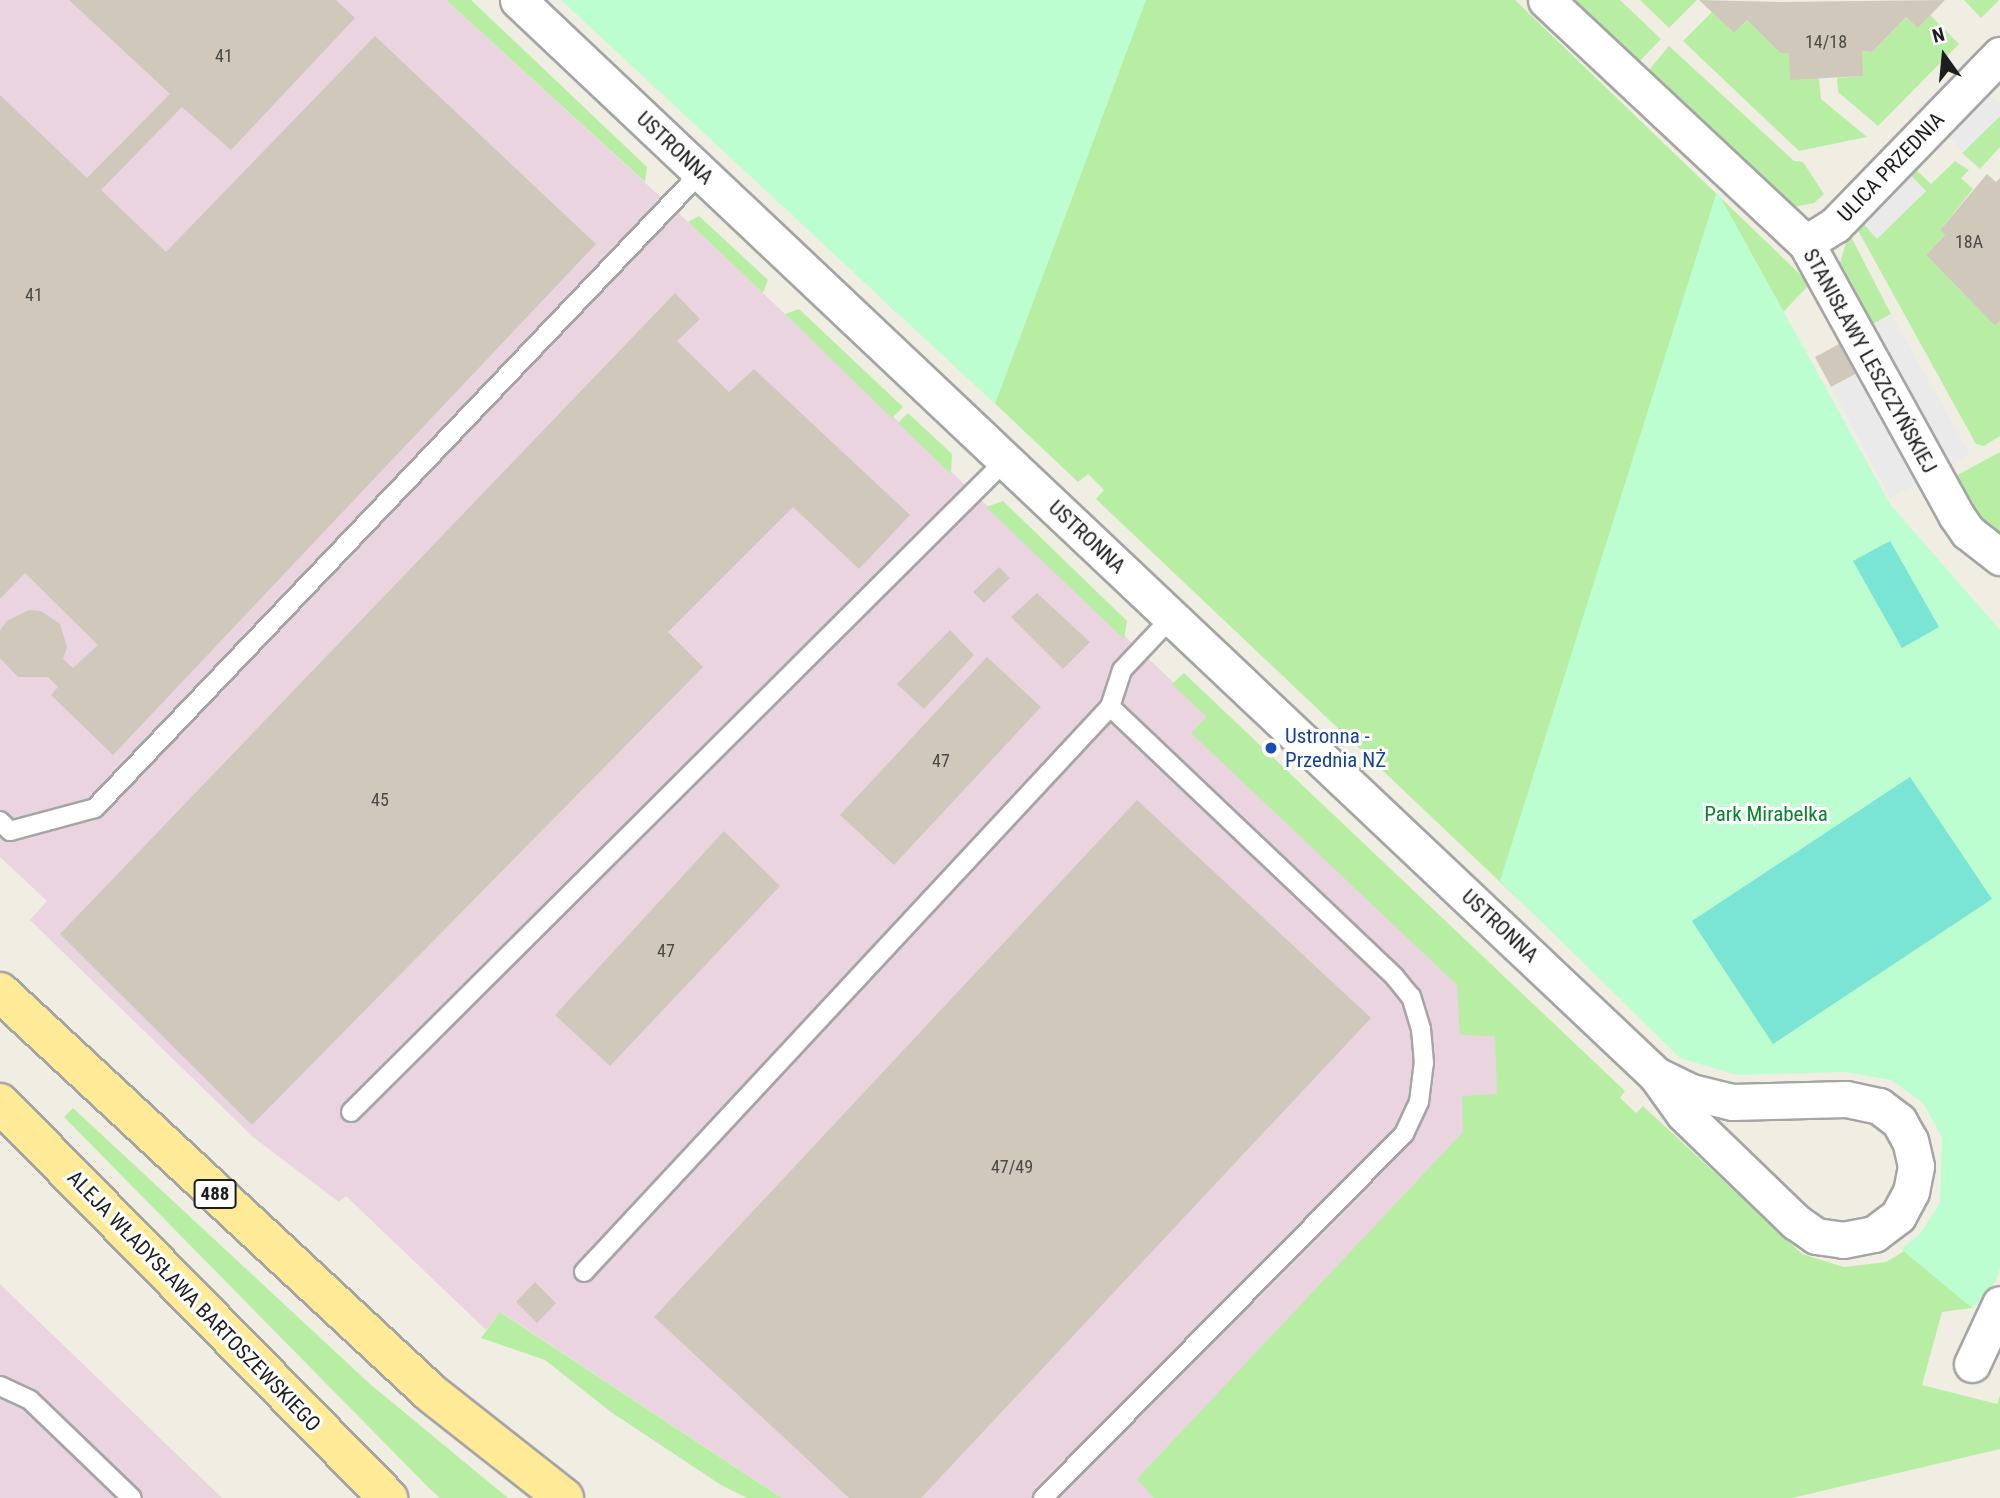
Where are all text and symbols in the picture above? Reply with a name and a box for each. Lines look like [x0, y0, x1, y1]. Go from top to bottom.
north arrow [1909, 21, 1979, 91]
text: N [1930, 23, 1947, 48]
house number: 14/18 [1805, 31, 1847, 53]
house number: 41 [215, 45, 233, 67]
street label: USTRONNA [631, 106, 719, 190]
street label: ULICA PRZEDNIA [1832, 107, 1950, 227]
house number: 18A [1955, 231, 1983, 253]
street label: STANISŁAWY LESZCZYŃSKIEJ [1798, 244, 1942, 478]
house number: 41 [25, 284, 43, 306]
street label: USTRONNA [1043, 495, 1131, 579]
place label: Ustronna - Przednia NŻ [1285, 723, 1386, 773]
marker: Ustronna - Przednia NŻ [1263, 740, 1279, 756]
house number: 47 [932, 750, 950, 772]
house number: 45 [371, 789, 389, 811]
park label: Park Mirabelka [1704, 801, 1828, 827]
street label: USTRONNA [1456, 884, 1544, 968]
house number: 47 [657, 940, 675, 962]
house number: 47/49 [991, 1156, 1033, 1178]
street label: ALEJA WŁADYSŁAWA BARTOSZEWSKIEGO [62, 1165, 326, 1437]
road number: 488 [192, 1178, 238, 1210]

